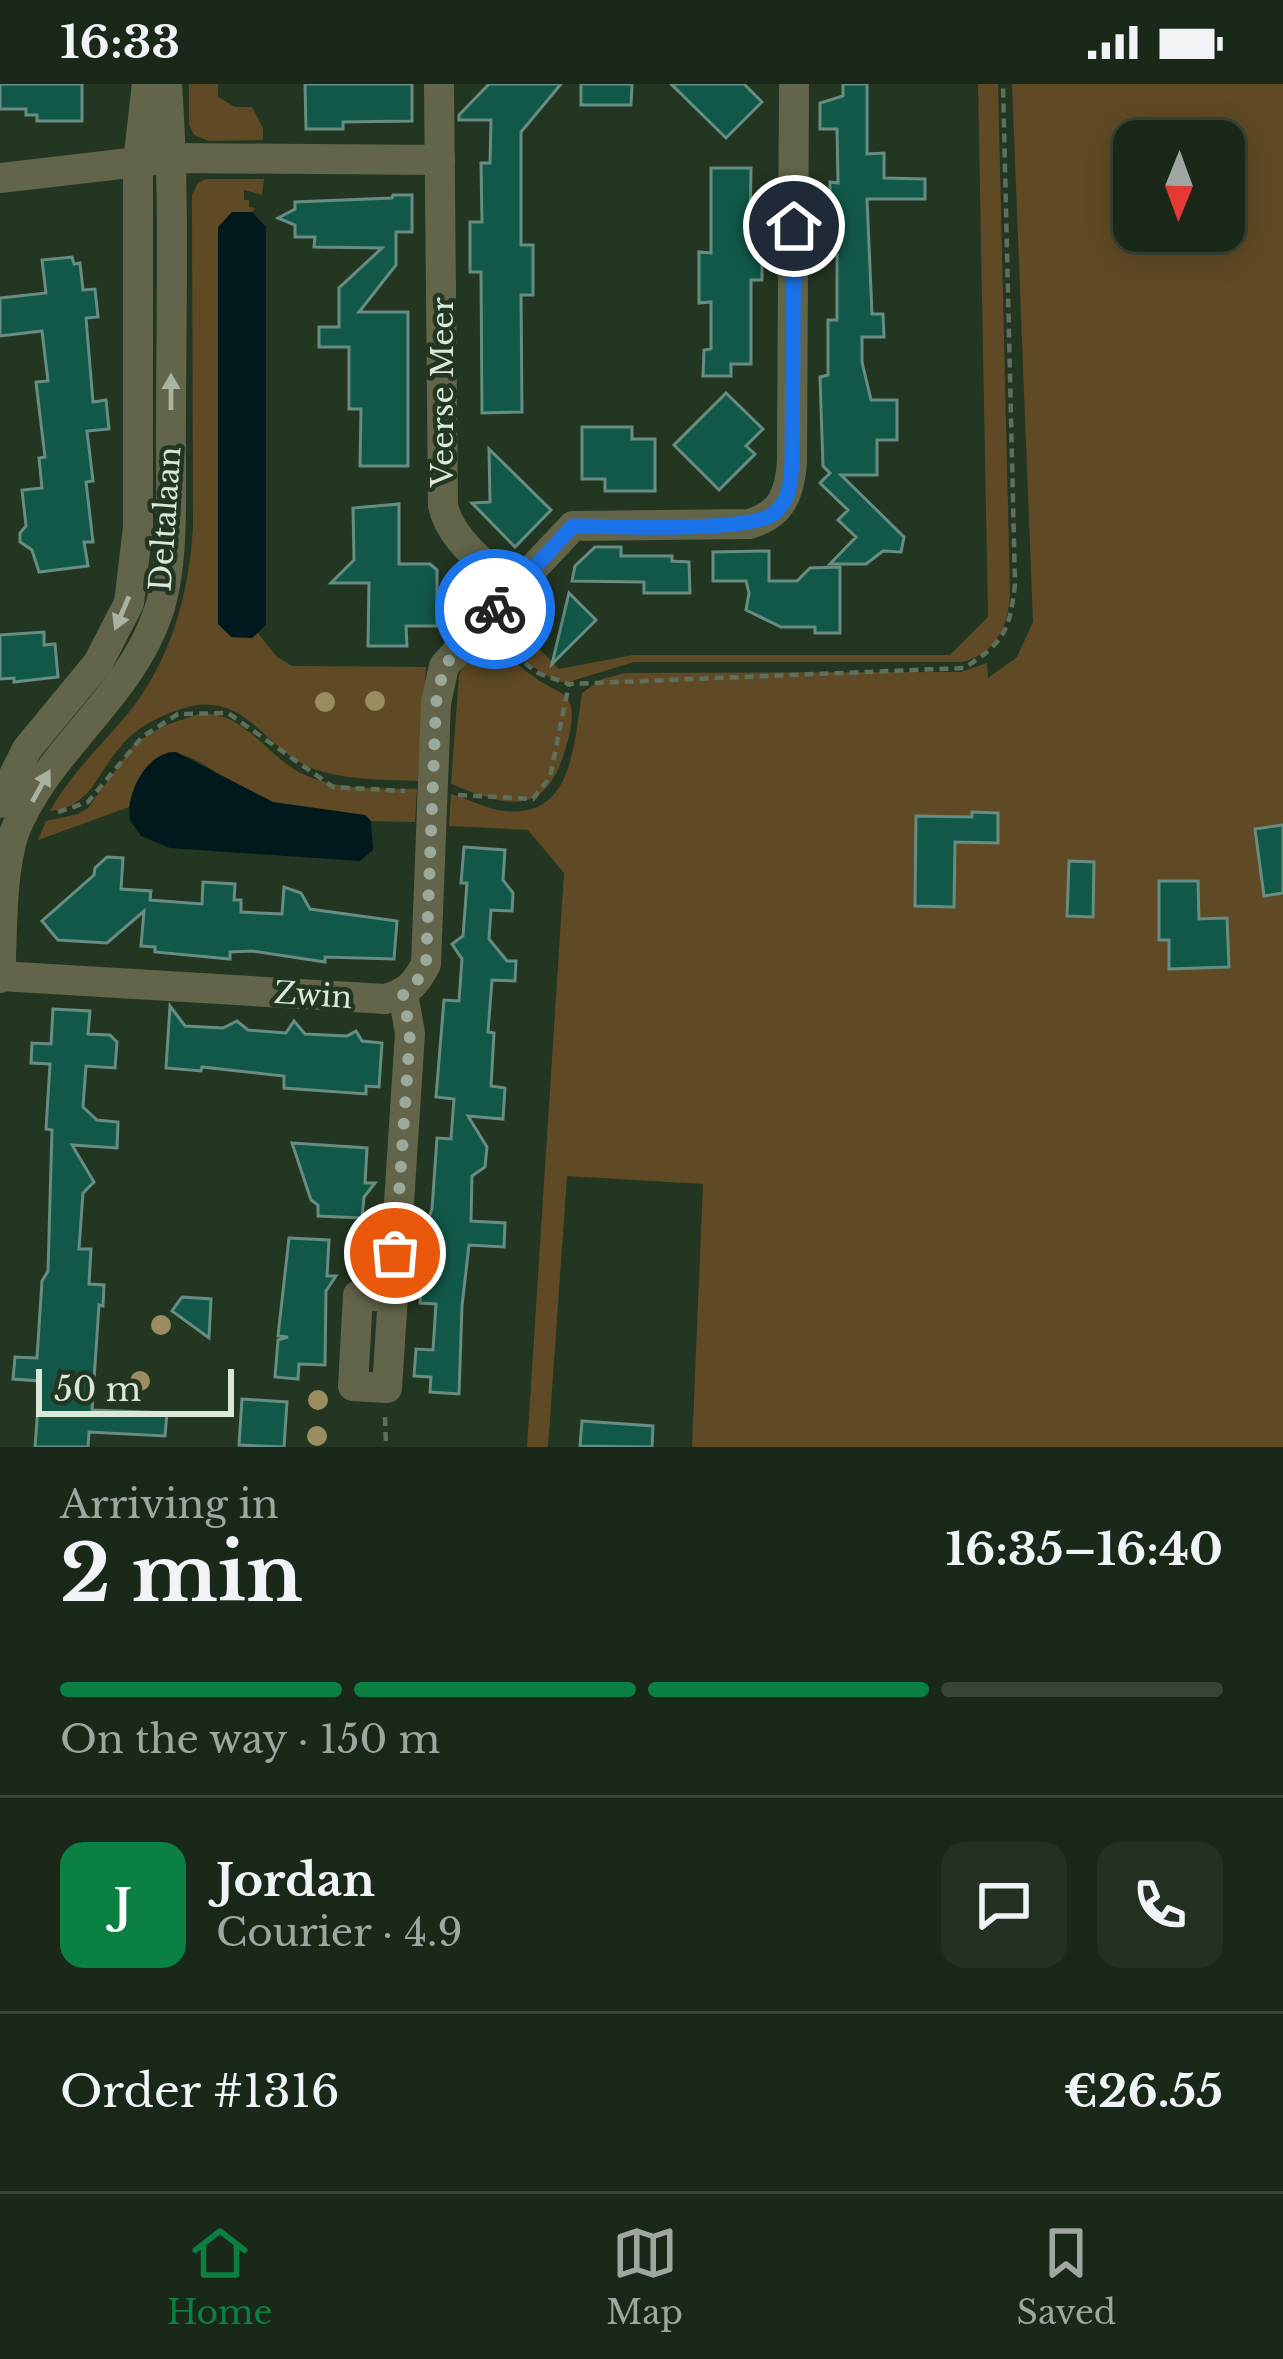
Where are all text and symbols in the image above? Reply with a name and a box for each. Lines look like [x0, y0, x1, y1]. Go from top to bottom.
text: 16:33 [60, 14, 180, 70]
north arrow [1113, 120, 1245, 252]
map controls [1113, 120, 1245, 252]
pin [743, 175, 845, 277]
icon: home [761, 193, 827, 259]
street label: Veerse Meer [424, 296, 461, 488]
one-way arrow [161, 372, 181, 410]
street label: Deltalaan [141, 445, 189, 593]
courier [435, 549, 555, 669]
icon: bike [462, 576, 528, 642]
one-way arrow [112, 595, 131, 631]
one-way arrow [30, 768, 51, 803]
street label: Zwin [273, 974, 353, 1016]
pin [344, 1202, 446, 1304]
icon: bag [362, 1220, 428, 1286]
scale bar [36, 1363, 234, 1416]
text: 50 m [54, 1369, 141, 1410]
text: Arriving in [60, 1480, 279, 1529]
text: 16:35–16:40 [945, 1521, 1223, 1577]
text: 2 min [60, 1525, 303, 1622]
text: On the way · 150 m [60, 1715, 440, 1764]
button: chat [941, 1842, 1067, 1968]
button: phone [1097, 1842, 1223, 1968]
text: Jordan [216, 1852, 375, 1908]
text: J [114, 1877, 132, 1933]
text: Courier · 4.9 [216, 1908, 462, 1957]
text: Order #1316 [60, 2063, 340, 2119]
text: €26.55 [1064, 2063, 1223, 2119]
tab: Home [167, 2220, 272, 2333]
tab: Map [606, 2220, 683, 2333]
tab: Saved [1017, 2220, 1116, 2333]

